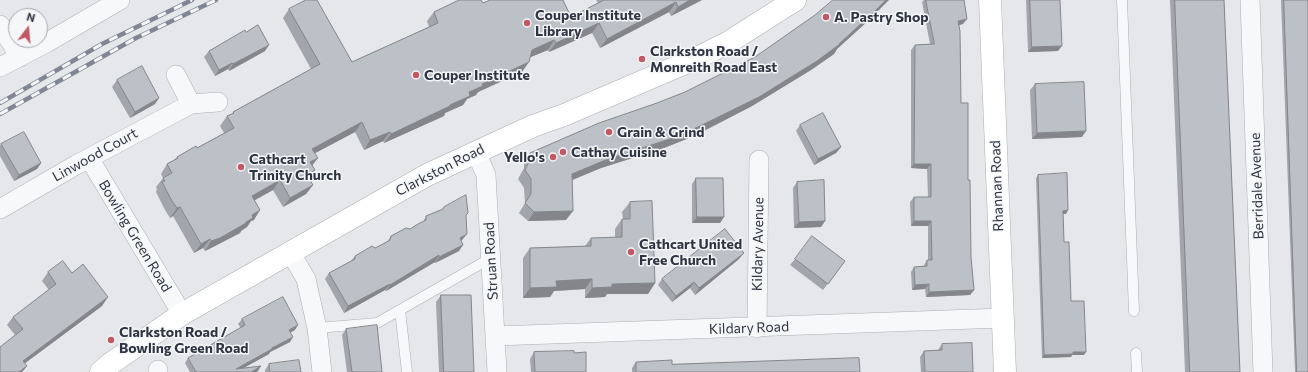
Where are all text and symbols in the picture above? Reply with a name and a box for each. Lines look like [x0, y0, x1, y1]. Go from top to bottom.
place label: Couper Institute Library [535, 7, 641, 40]
north arrow [8, 8, 48, 48]
place label: A. Pastry Shop [834, 9, 929, 25]
text: N [25, 10, 37, 24]
marker: A. Pastry Shop [821, 12, 831, 22]
marker: Couper Institute Library [522, 18, 532, 28]
place label: Clarkston Road / Monreith Road East [650, 43, 777, 76]
marker: Clarkston Road / Monreith Road East [637, 54, 647, 64]
place label: Couper Institute [424, 67, 530, 83]
marker: Couper Institute [411, 70, 421, 80]
place label: Grain & Grind [617, 124, 704, 140]
street label: Linwood Court [49, 125, 141, 185]
marker: Grain & Grind [604, 127, 614, 137]
street label: Berridale Avenue [1247, 132, 1267, 240]
street label: Clarkston Road [393, 140, 487, 200]
street label: Rhannan Road [987, 140, 1007, 232]
place label: Cathay Cuisine [571, 144, 667, 160]
marker: Cathay Cuisine [558, 147, 568, 157]
place label: Yello's [504, 149, 545, 165]
place label: Cathcart Trinity Church [249, 151, 341, 184]
marker: Yello's [548, 152, 558, 162]
marker: Cathcart Trinity Church [236, 162, 246, 172]
street label: Bowling Green Road [95, 177, 175, 295]
street label: Kildary Avenue [749, 197, 767, 291]
street label: Struan Road [481, 222, 501, 300]
place label: Cathcart United Free Church [639, 236, 742, 268]
marker: Cathcart United Free Church [626, 247, 636, 257]
street label: Kildary Road [709, 318, 789, 338]
place label: Clarkston Road / Bowling Green Road [119, 324, 249, 356]
marker: Clarkston Road / Bowling Green Road [106, 335, 116, 345]

